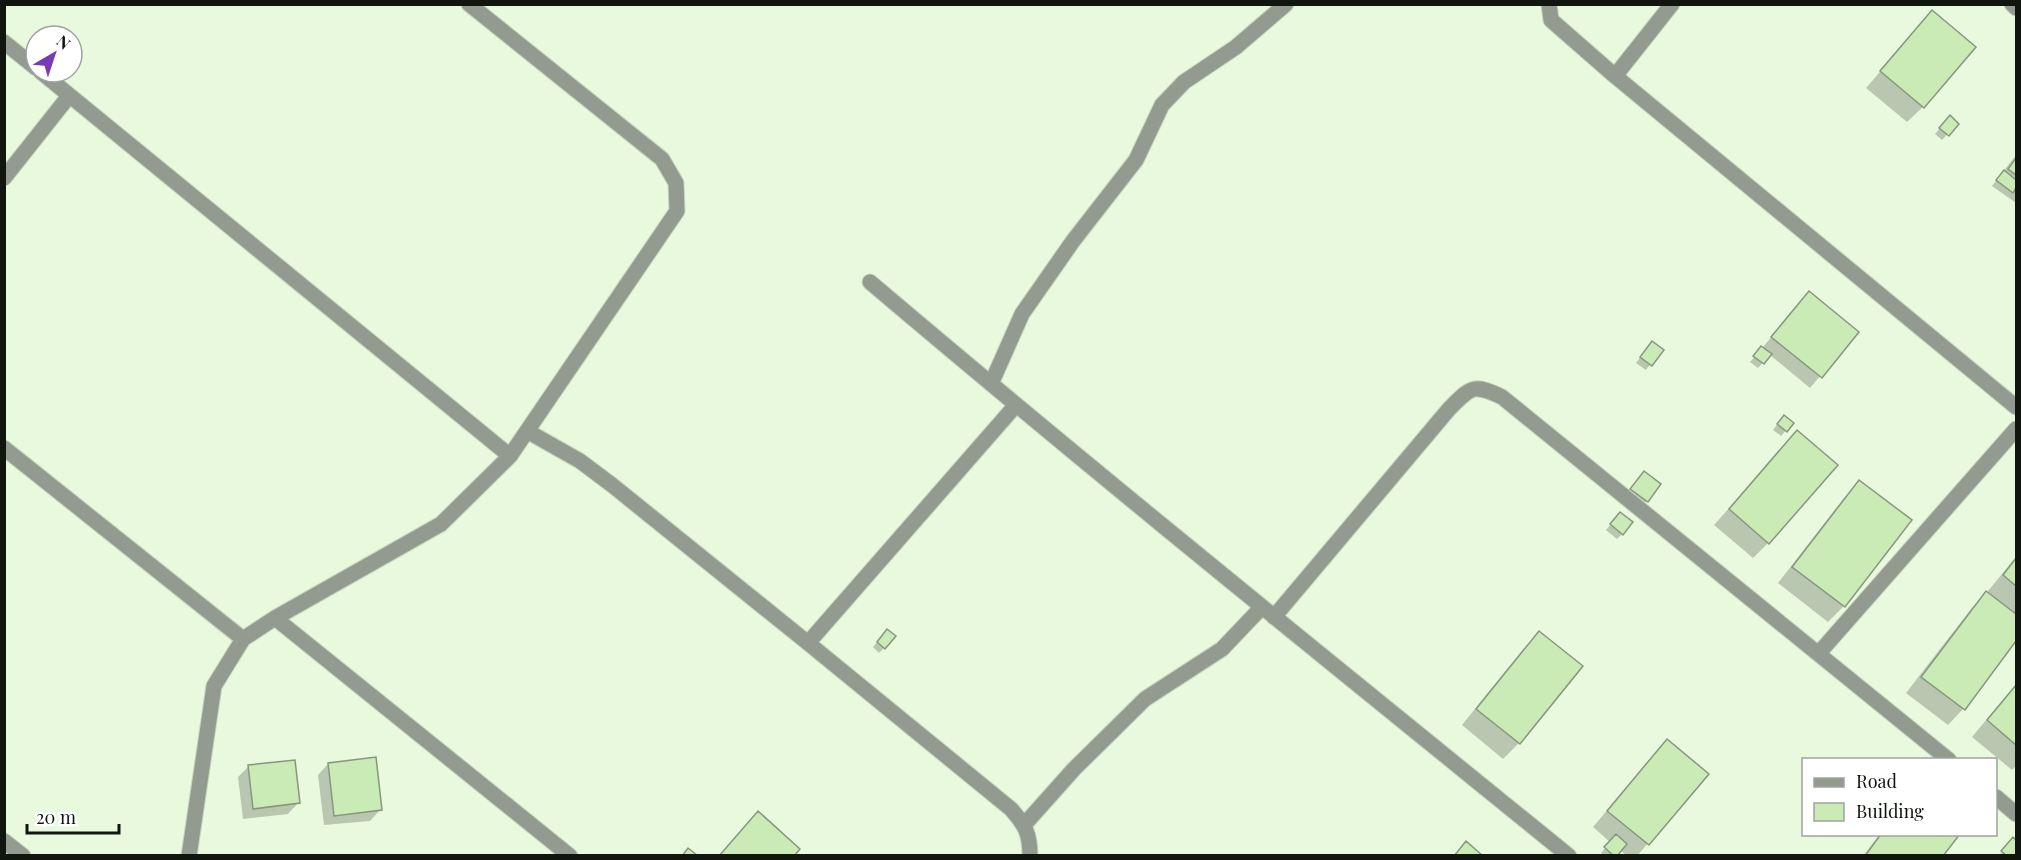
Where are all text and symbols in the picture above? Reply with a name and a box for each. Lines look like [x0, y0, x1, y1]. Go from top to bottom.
north arrow [24, 24, 84, 84]
text: N [53, 30, 75, 54]
legend [1802, 758, 1997, 836]
text: Road [1856, 769, 1897, 793]
scale bar [27, 797, 118, 835]
text: Building [1856, 799, 1924, 823]
text: 20 m [36, 805, 76, 829]

